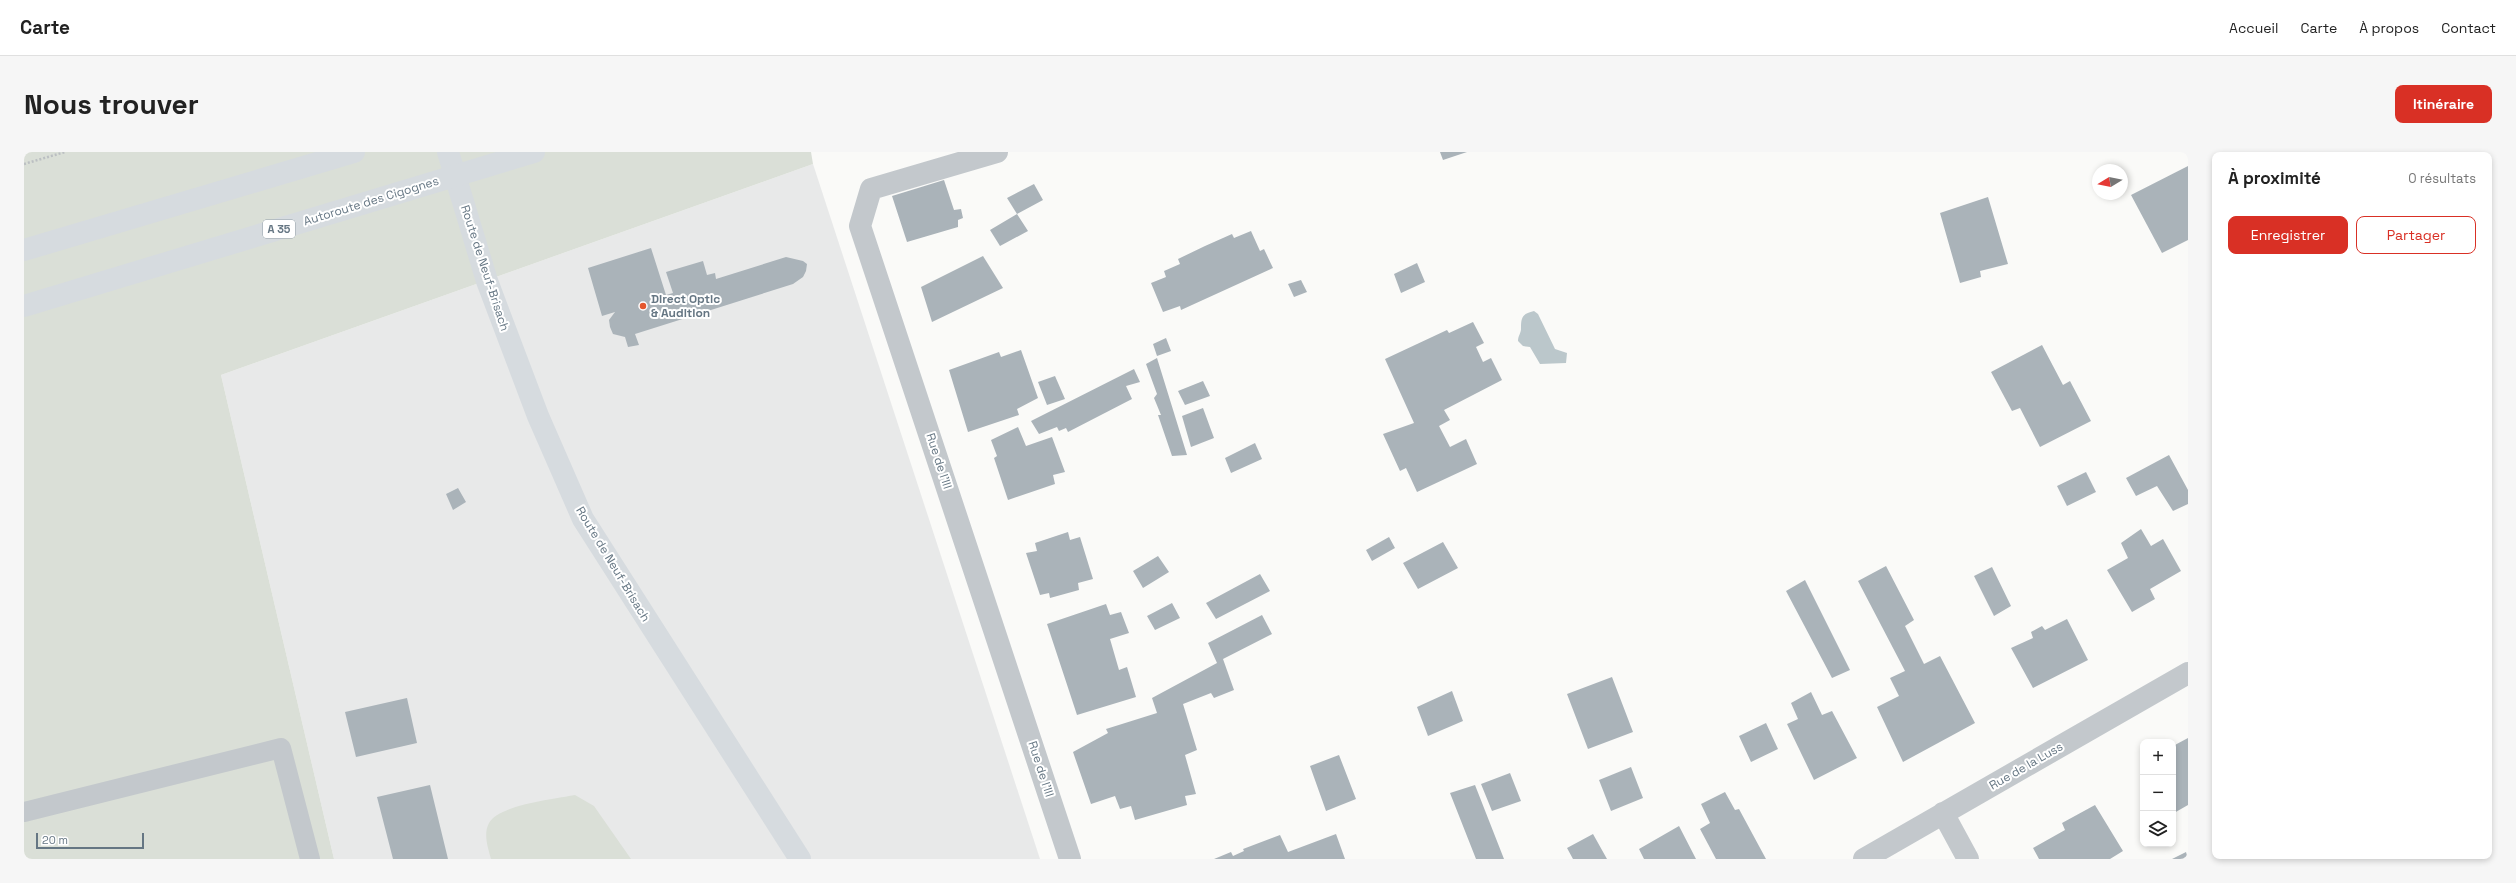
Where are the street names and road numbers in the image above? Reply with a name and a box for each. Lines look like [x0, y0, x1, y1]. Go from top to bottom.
street label: Autoroute des Cigognes [301, 173, 441, 229]
street label: Route de Neuf-Brisach [457, 203, 513, 333]
road number: A 35 [263, 220, 295, 238]
street label: Rue de l'Ill [922, 431, 956, 491]
street label: Route de Neuf-Brisach [572, 503, 654, 625]
street label: Rue de la Luss [1986, 738, 2066, 794]
street label: Rue de l'Ill [1024, 739, 1058, 799]

